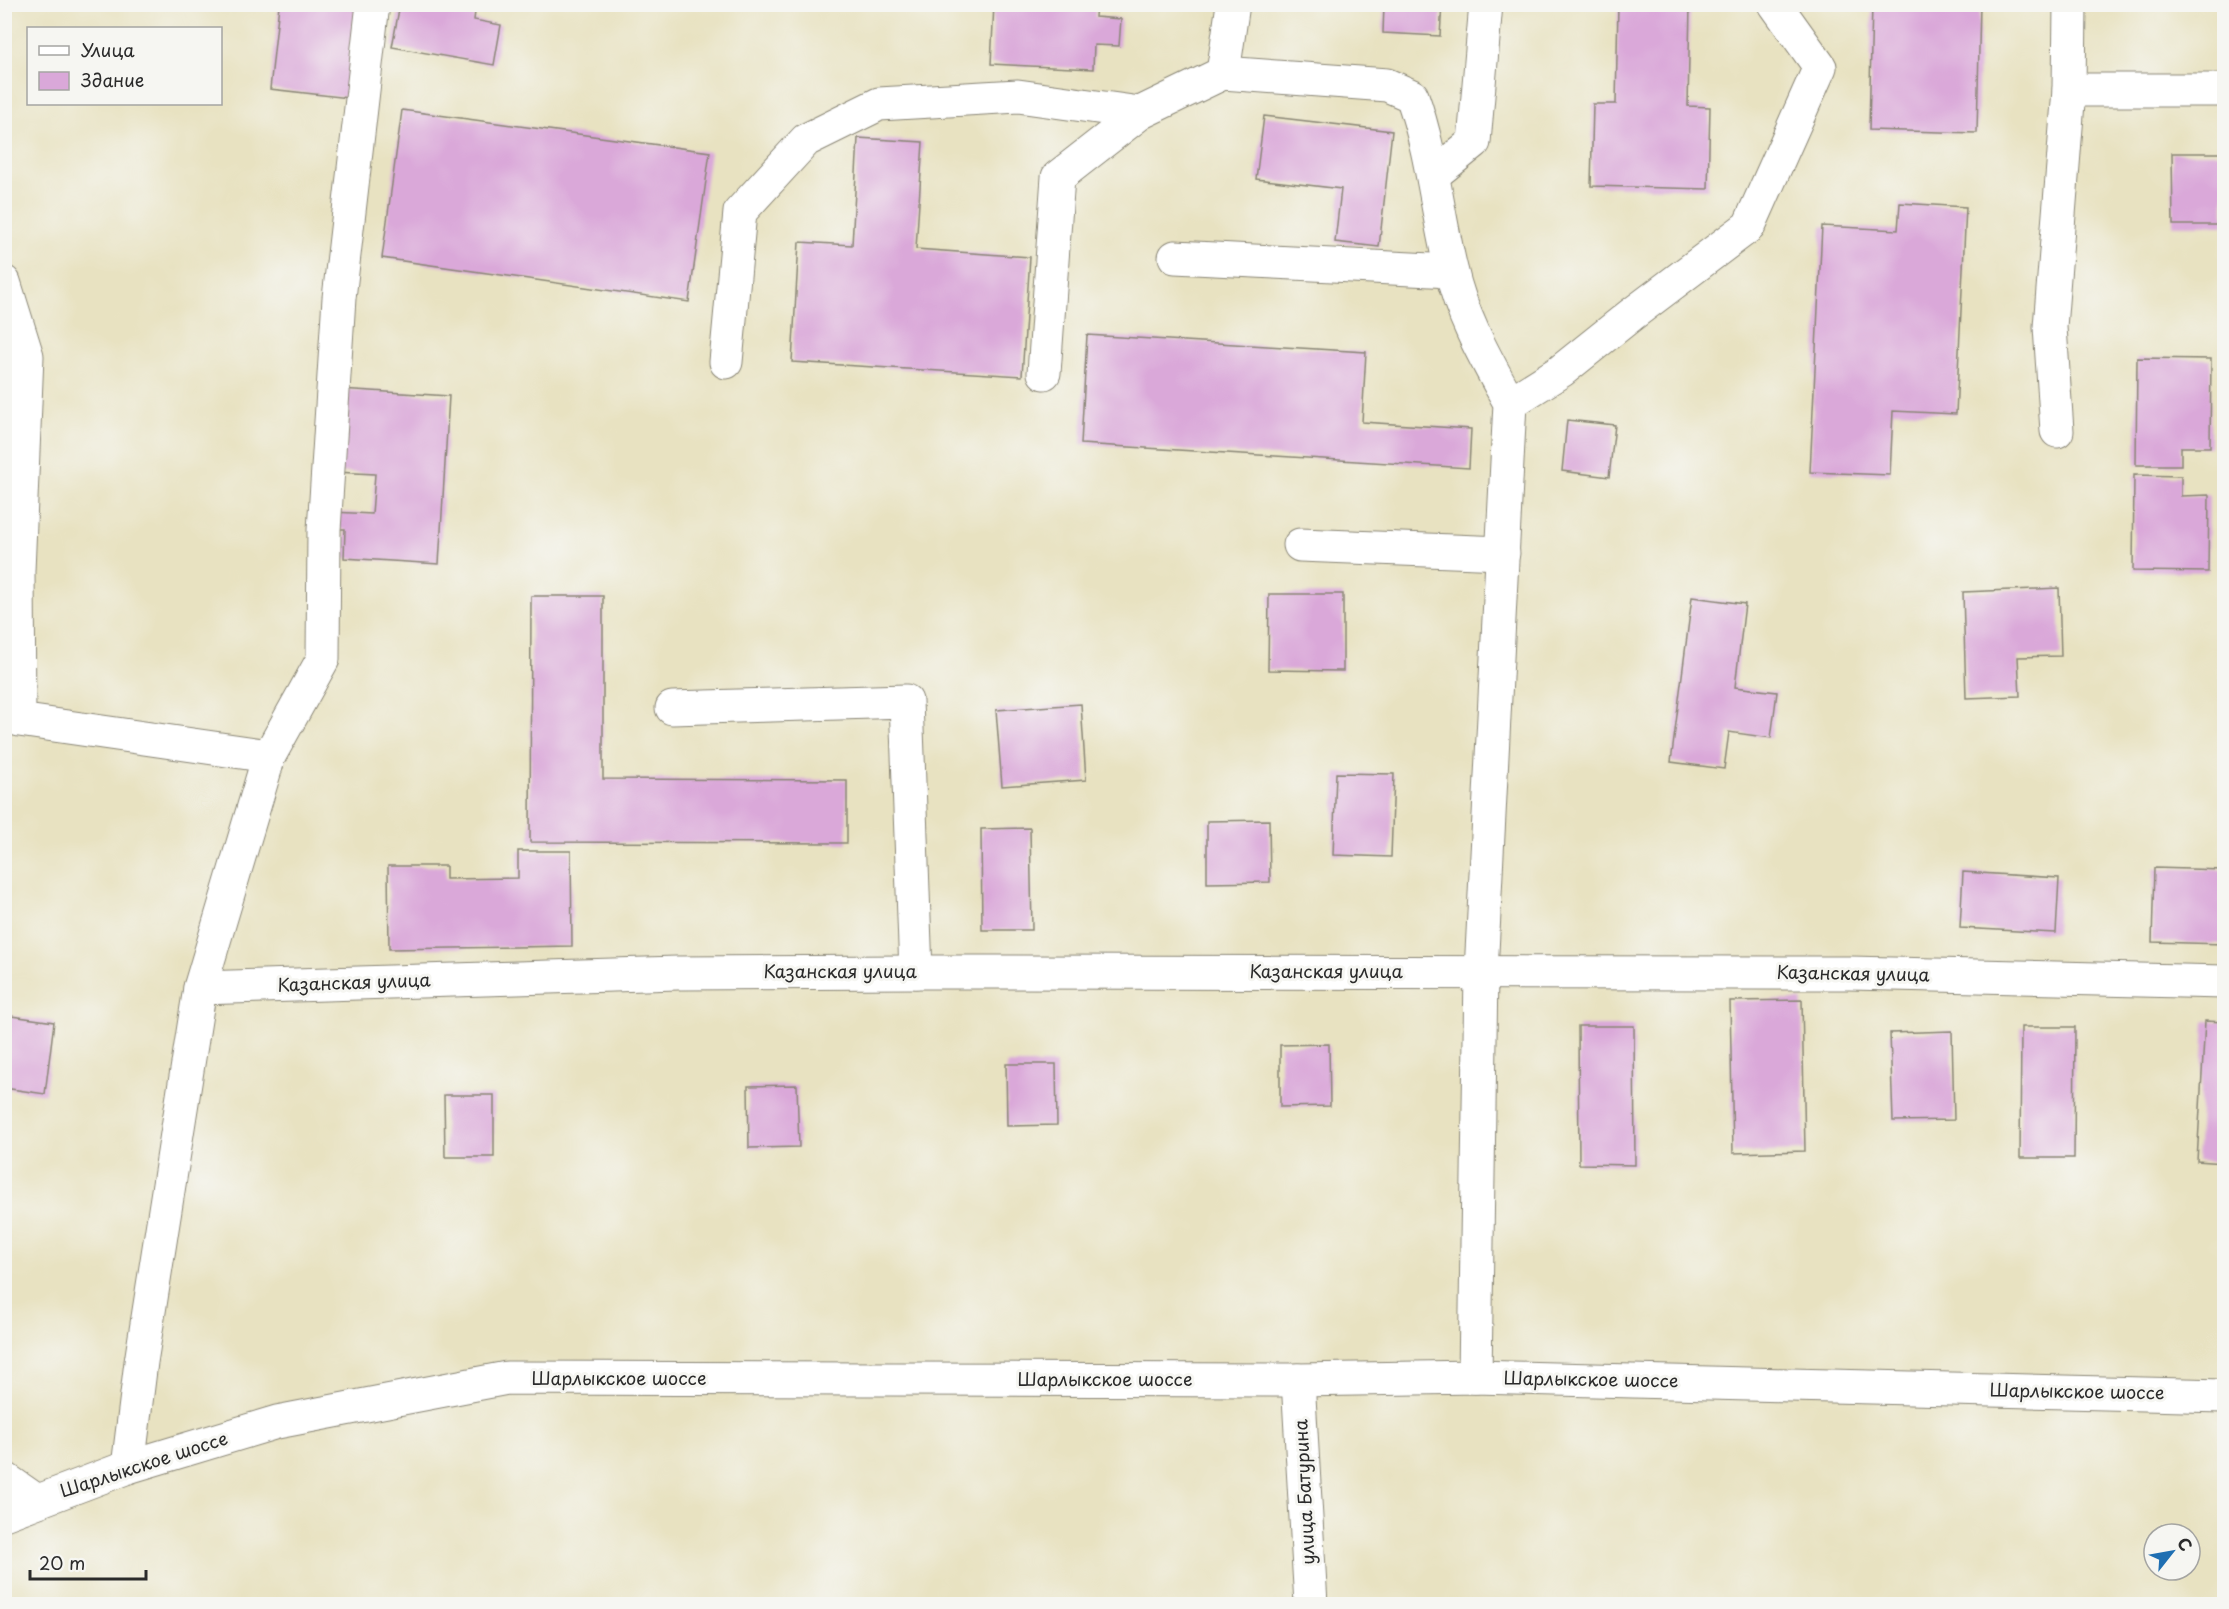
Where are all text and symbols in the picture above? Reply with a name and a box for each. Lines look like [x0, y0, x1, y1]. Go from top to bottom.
legend [27, 27, 222, 105]
text: Улица [81, 36, 135, 63]
text: Здание [81, 66, 144, 93]
street label: Казанская улица [763, 957, 917, 984]
street label: Казанская улица [1249, 957, 1403, 984]
street label: Казанская улица [1776, 958, 1931, 987]
street label: Казанская улица [277, 965, 432, 998]
street label: Шарлыкское шоссе [1503, 1363, 1679, 1394]
street label: Шарлыкское шоссе [532, 1364, 706, 1391]
street label: Шарлыкское шоссе [1018, 1365, 1192, 1392]
street label: Шарлыкское шоссе [1989, 1375, 2165, 1406]
street label: улица Батурина [1286, 1418, 1321, 1566]
street label: Шарлыкское шоссе [56, 1424, 231, 1503]
north arrow [2142, 1522, 2202, 1582]
text: С [2172, 1532, 2199, 1555]
scale bar [30, 1543, 146, 1581]
text: 20 m [39, 1549, 85, 1576]

